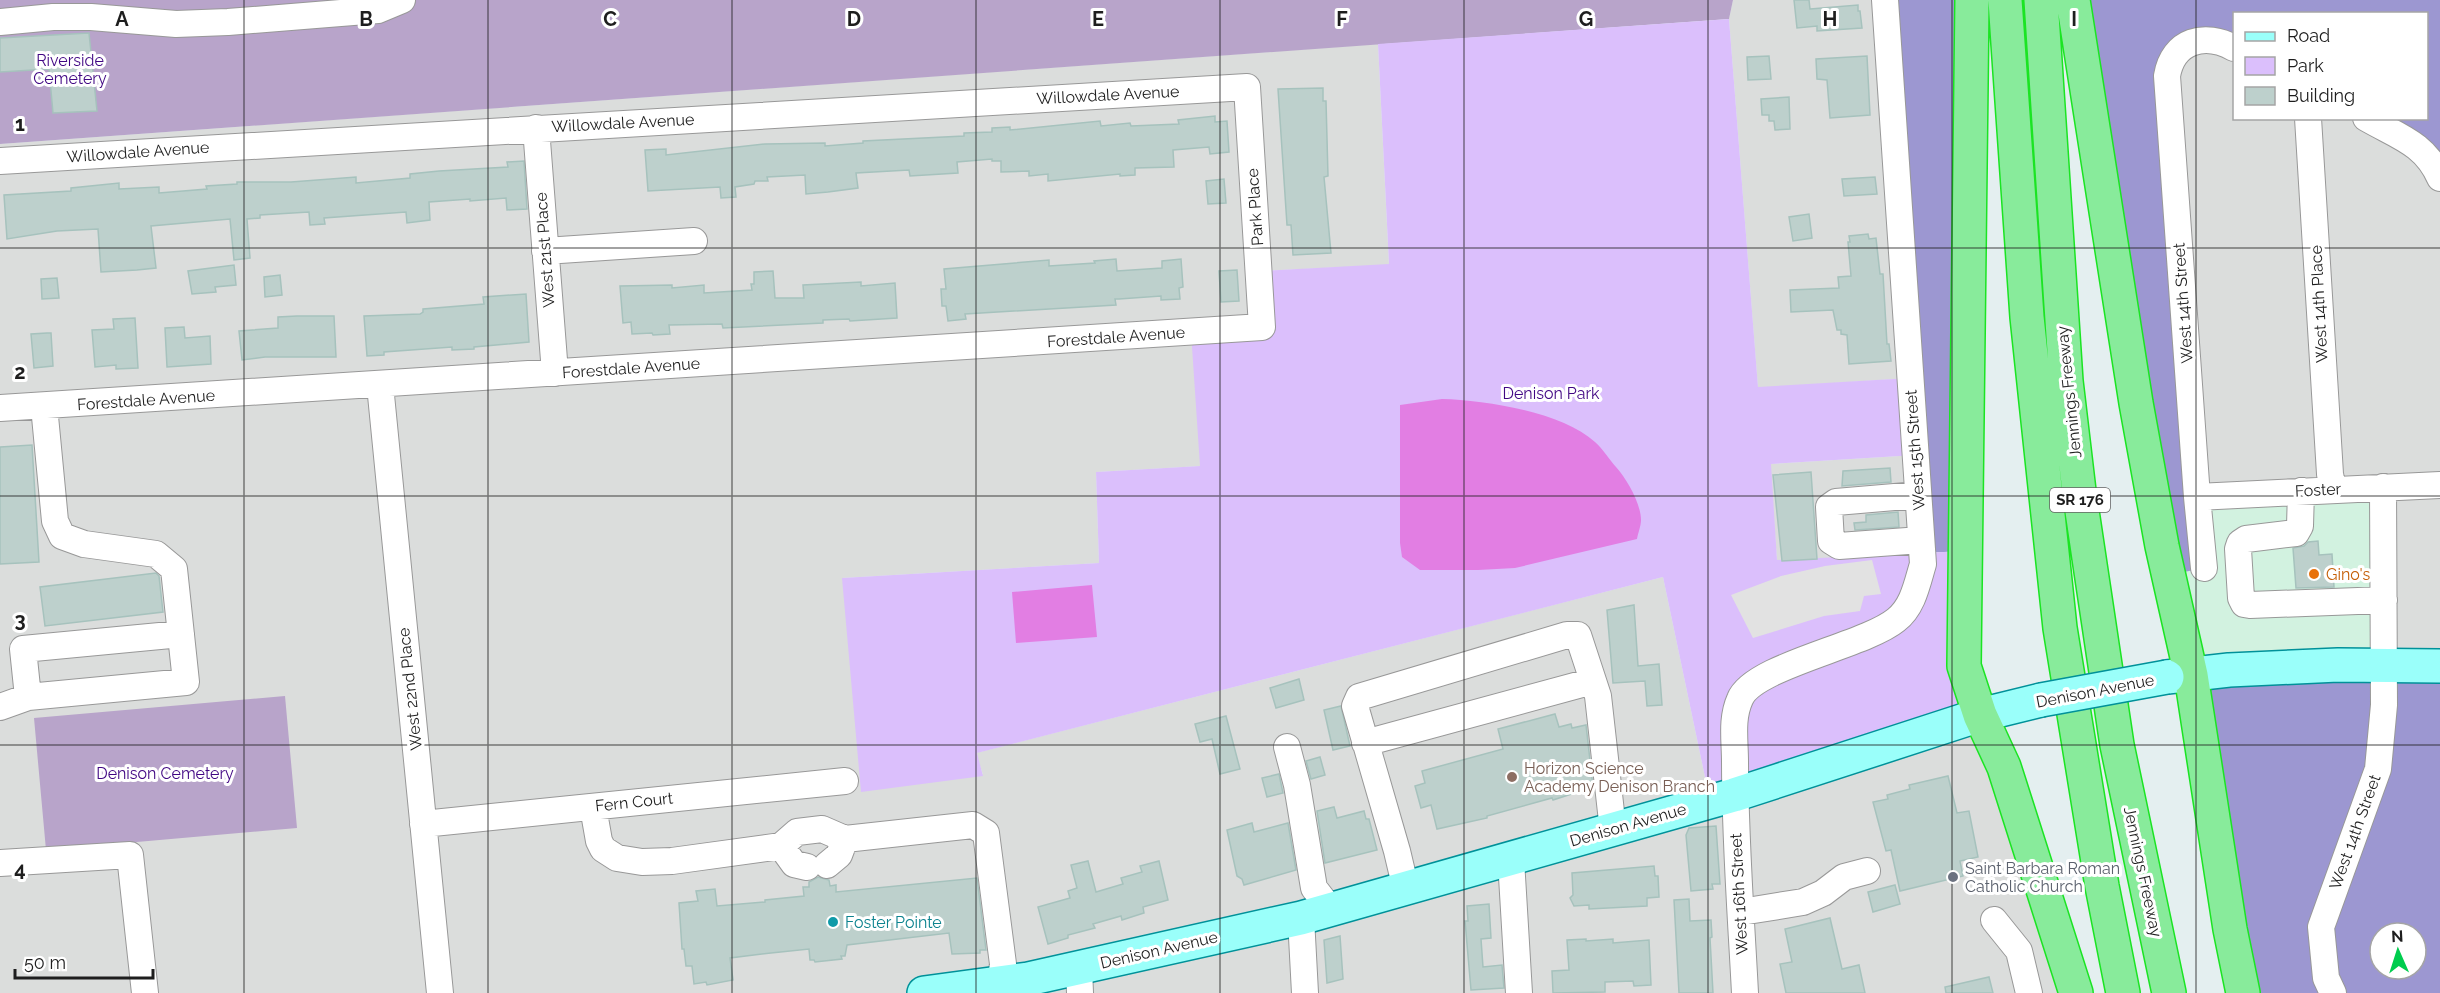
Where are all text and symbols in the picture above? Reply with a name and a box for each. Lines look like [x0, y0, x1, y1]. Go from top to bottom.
text: A [115, 7, 129, 31]
text: B [359, 7, 373, 31]
text: C [603, 7, 617, 31]
text: D [847, 7, 861, 31]
text: E [1092, 7, 1104, 31]
text: F [1336, 7, 1348, 31]
text: G [1579, 7, 1593, 31]
text: H [1823, 7, 1837, 31]
text: I [2071, 7, 2077, 31]
legend [2233, 12, 2428, 120]
text: Road [2287, 25, 2330, 46]
park label: Riverside Cemetery [33, 51, 107, 88]
text: Park [2287, 55, 2324, 76]
street label: Willowdale Avenue [1036, 82, 1180, 108]
text: Building [2287, 85, 2355, 106]
street label: Willowdale Avenue [551, 110, 695, 136]
text: 1 [15, 112, 25, 136]
street label: Willowdale Avenue [66, 138, 210, 166]
street label: Park Place [1243, 167, 1267, 247]
street label: West 21st Place [531, 192, 559, 308]
street label: West 14th Street [2169, 241, 2197, 364]
street label: West 14th Place [2306, 245, 2332, 363]
street label: Forestdale Avenue [1046, 323, 1186, 351]
street label: Jennings Freeway [2053, 325, 2085, 459]
street label: Forestdale Avenue [561, 354, 701, 382]
text: 2 [14, 360, 26, 384]
park label: Denison Park [1503, 384, 1600, 403]
street label: Forestdale Avenue [76, 386, 216, 414]
street label: West 15th Street [1901, 388, 1929, 511]
street label: Foster [2294, 479, 2342, 501]
road number: SR 176 [2050, 488, 2110, 512]
place label: Gino's [2326, 565, 2371, 584]
marker: Gino's [2307, 567, 2321, 581]
text: 3 [14, 608, 26, 632]
street label: West 22nd Place [394, 627, 426, 751]
street label: Denison Avenue [2034, 670, 2156, 712]
place label: Horizon Science Academy Denison Branch [1524, 759, 1715, 796]
park label: Denison Cemetery [96, 764, 234, 783]
marker: Horizon Science Academy Denison Branch [1505, 770, 1519, 784]
street label: West 14th Street [2325, 771, 2385, 892]
street label: Fern Court [594, 788, 675, 816]
street label: Denison Avenue [1568, 799, 1688, 851]
street label: Jennings Freeway [2120, 805, 2166, 939]
street label: West 16th Street [1726, 832, 1752, 955]
text: 4 [14, 857, 26, 881]
place label: Saint Barbara Roman Catholic Church [1965, 859, 2120, 896]
marker: Saint Barbara Roman Catholic Church [1946, 870, 1960, 884]
place label: Foster Pointe [845, 913, 942, 932]
marker: Foster Pointe [826, 915, 840, 929]
north arrow [2368, 921, 2428, 981]
street label: Denison Avenue [1098, 927, 1220, 973]
text: N [2391, 927, 2404, 946]
scale bar [15, 942, 153, 980]
text: 50 m [24, 952, 66, 973]

